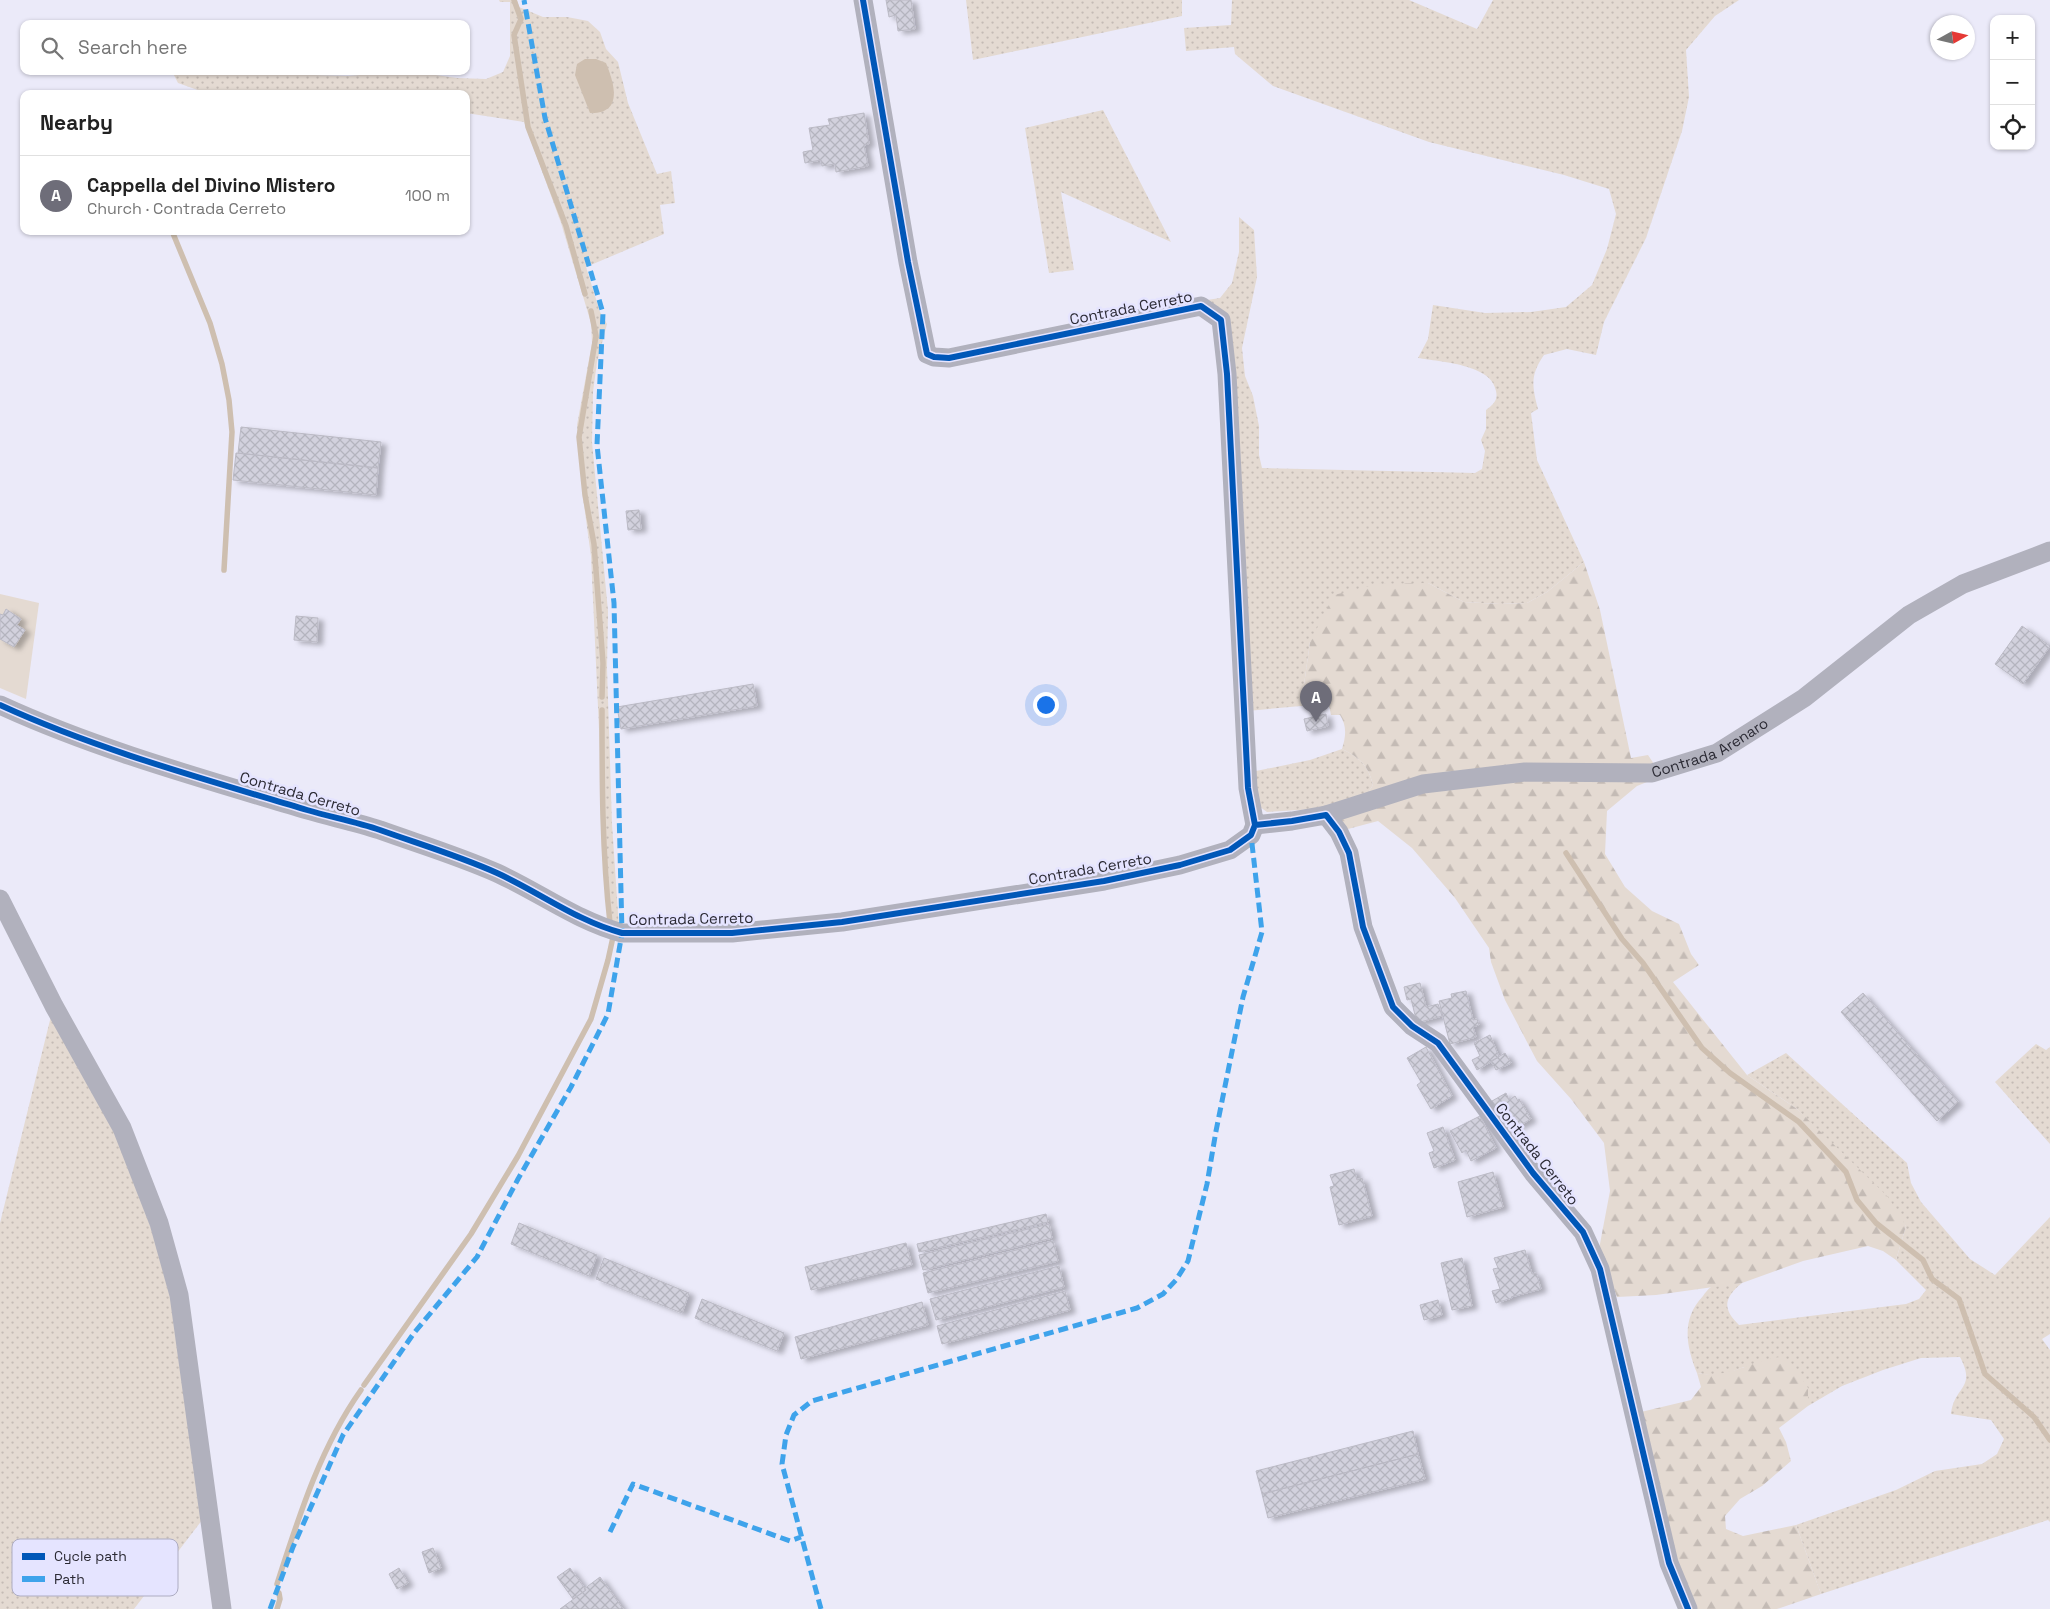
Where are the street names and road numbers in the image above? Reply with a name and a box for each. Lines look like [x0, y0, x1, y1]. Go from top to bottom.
street label: Contrada Cerreto [1068, 286, 1194, 329]
street label: Contrada Arenaro [1649, 713, 1772, 782]
street label: Contrada Cerreto [238, 767, 363, 820]
street label: Contrada Cerreto [1027, 848, 1153, 889]
street label: Contrada Cerreto [628, 908, 754, 929]
street label: Contrada Cerreto [1491, 1099, 1583, 1209]

